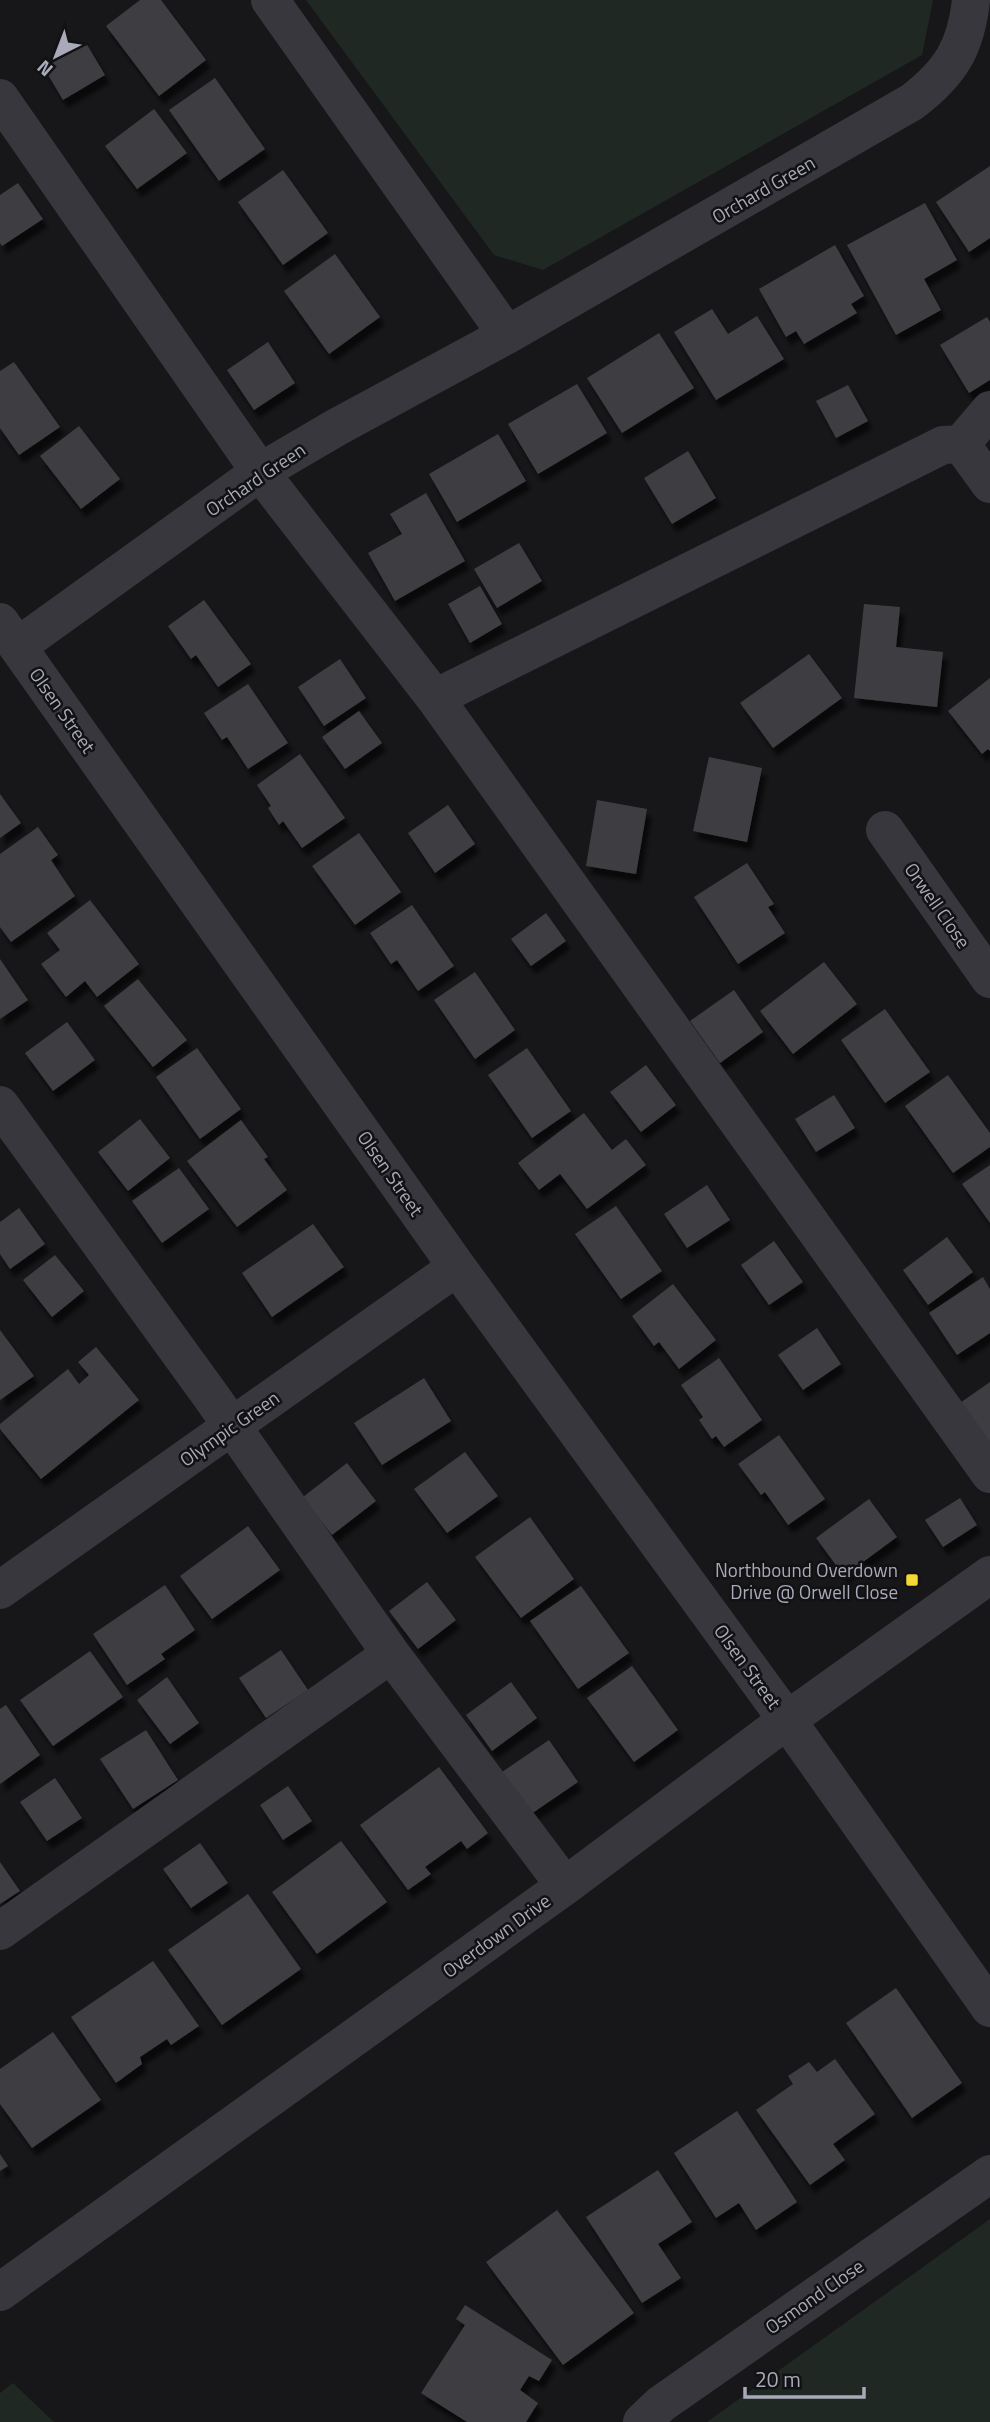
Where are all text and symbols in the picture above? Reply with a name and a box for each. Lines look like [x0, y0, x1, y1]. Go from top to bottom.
north arrow [21, 21, 91, 91]
text: N [30, 54, 59, 84]
street label: Orchard Green [706, 148, 820, 230]
street label: Orchard Green [199, 435, 311, 523]
street label: Olsen Street [23, 661, 103, 759]
street label: Orwell Close [898, 856, 978, 954]
street label: Olsen Street [351, 1124, 431, 1222]
street label: Olympic Green [173, 1383, 285, 1473]
place label: Northbound Overdown Drive @ Orwell Close [715, 1555, 898, 1606]
marker: Northbound Overdown Drive @ Orwell Close [904, 1572, 920, 1588]
street label: Olsen Street [707, 1618, 789, 1715]
street label: Overdown Drive [436, 1886, 556, 1984]
street label: Osmond Close [759, 2251, 869, 2341]
scale bar [745, 2356, 864, 2400]
text: 20 m [755, 2363, 801, 2395]

